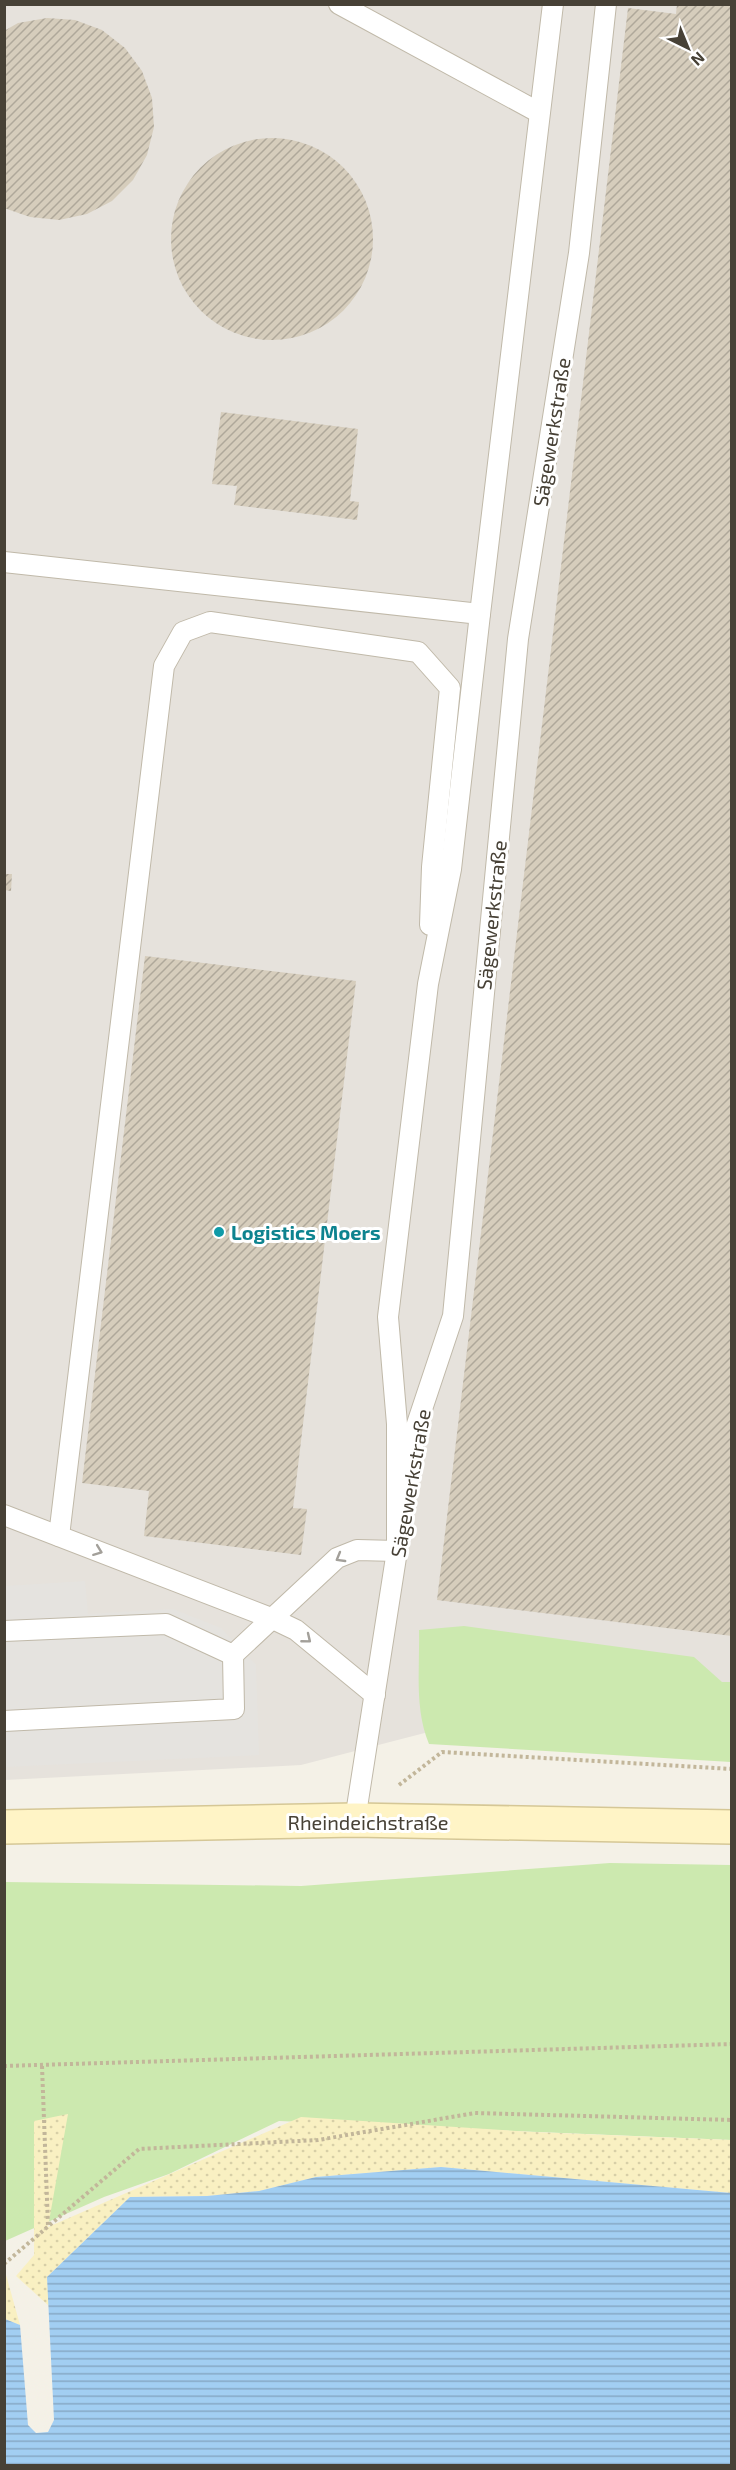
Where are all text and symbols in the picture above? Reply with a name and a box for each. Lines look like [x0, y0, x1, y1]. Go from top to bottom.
north arrow [658, 18, 718, 78]
text: N [688, 48, 709, 70]
street label: Sägewerkstraße [527, 356, 575, 508]
street label: Sägewerkstraße [471, 839, 511, 991]
place label: Logistics Moers [231, 1220, 381, 1244]
marker: Logistics Moers [212, 1225, 226, 1239]
street label: Sägewerkstraße [385, 1407, 435, 1559]
one-way arrow [92, 1544, 103, 1556]
one-way arrow [336, 1551, 346, 1562]
one-way arrow [300, 1632, 311, 1643]
street label: Rheindeichstraße [288, 1810, 448, 1834]

